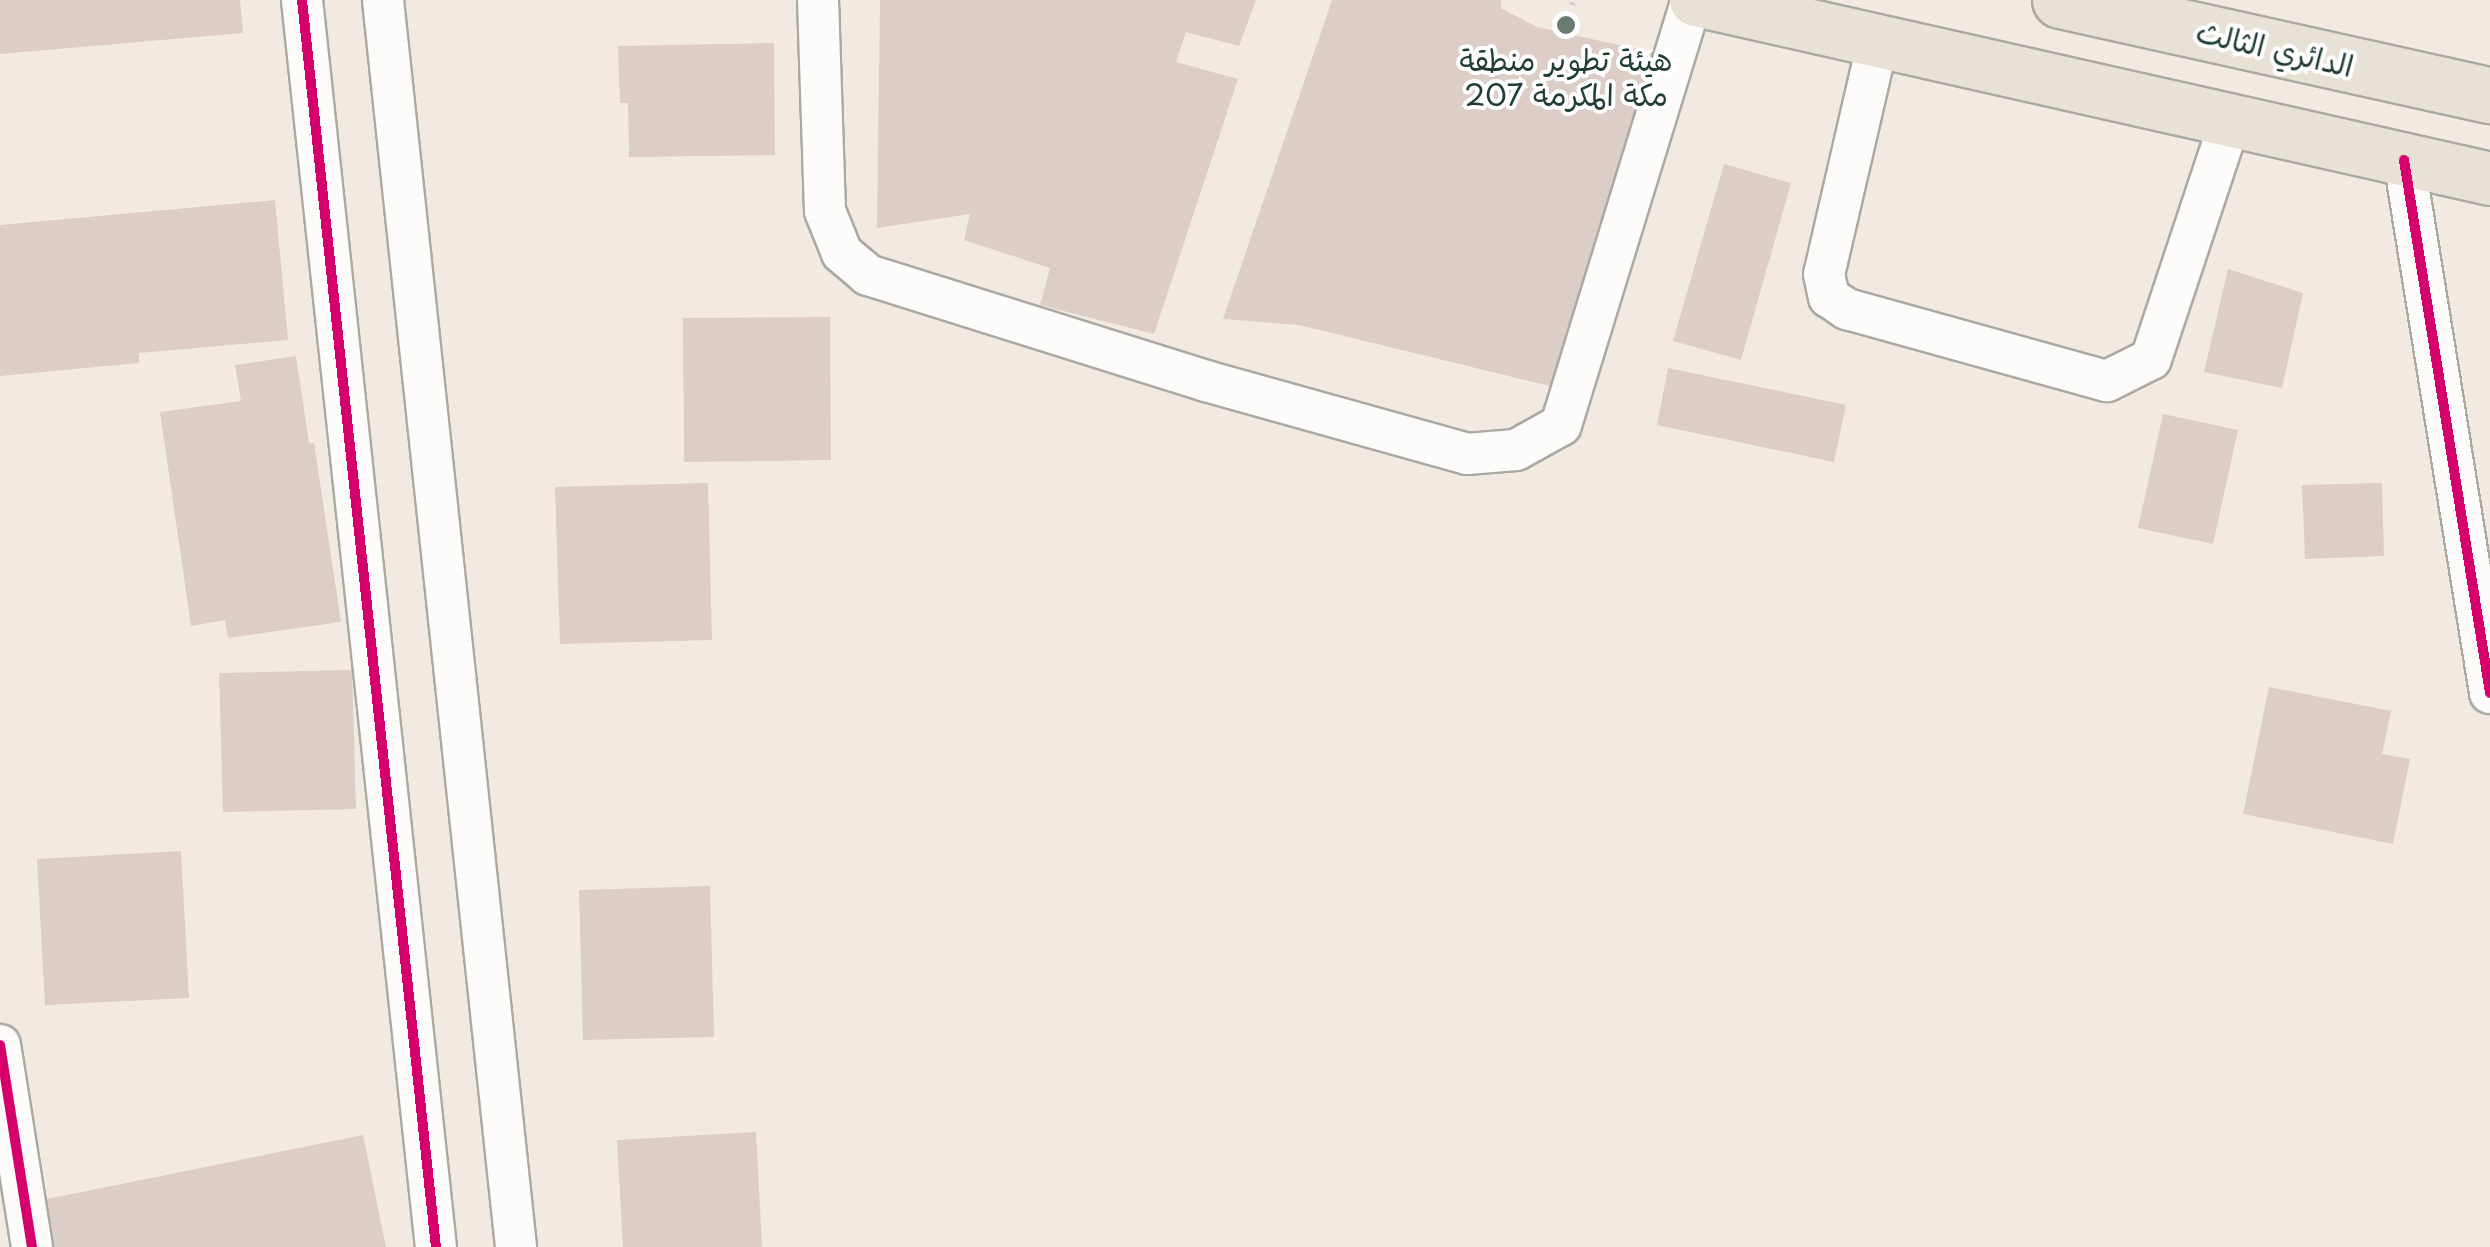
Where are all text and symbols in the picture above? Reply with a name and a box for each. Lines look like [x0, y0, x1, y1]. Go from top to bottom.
street label: الدائري الثالث [2193, 12, 2357, 84]
marker: هيئة تطوير منطقة مكة المكرمة 207 [1555, 14, 1577, 36]
place label: هيئة تطوير منطقة مكة المكرمة 207 [1460, 41, 1672, 112]

